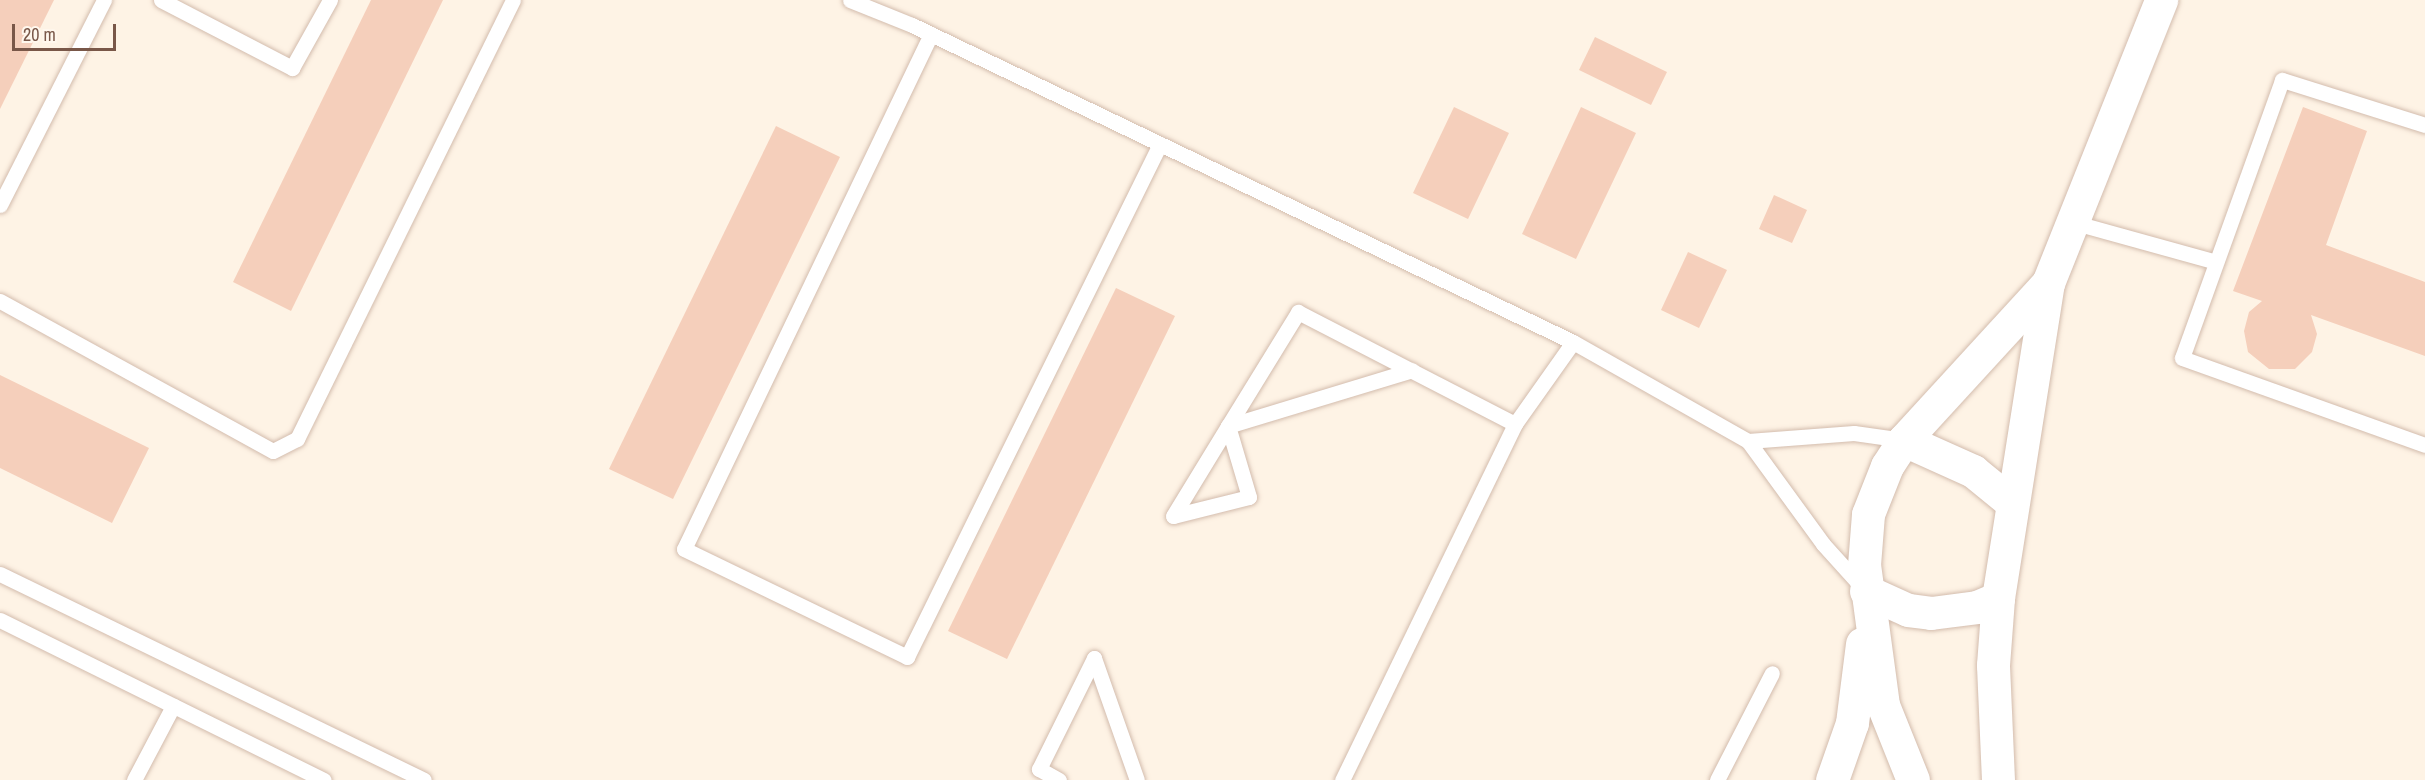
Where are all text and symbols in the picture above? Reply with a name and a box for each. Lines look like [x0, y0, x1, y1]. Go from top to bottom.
scale bar [15, 12, 118, 50]
text: 20 m [23, 22, 56, 47]

